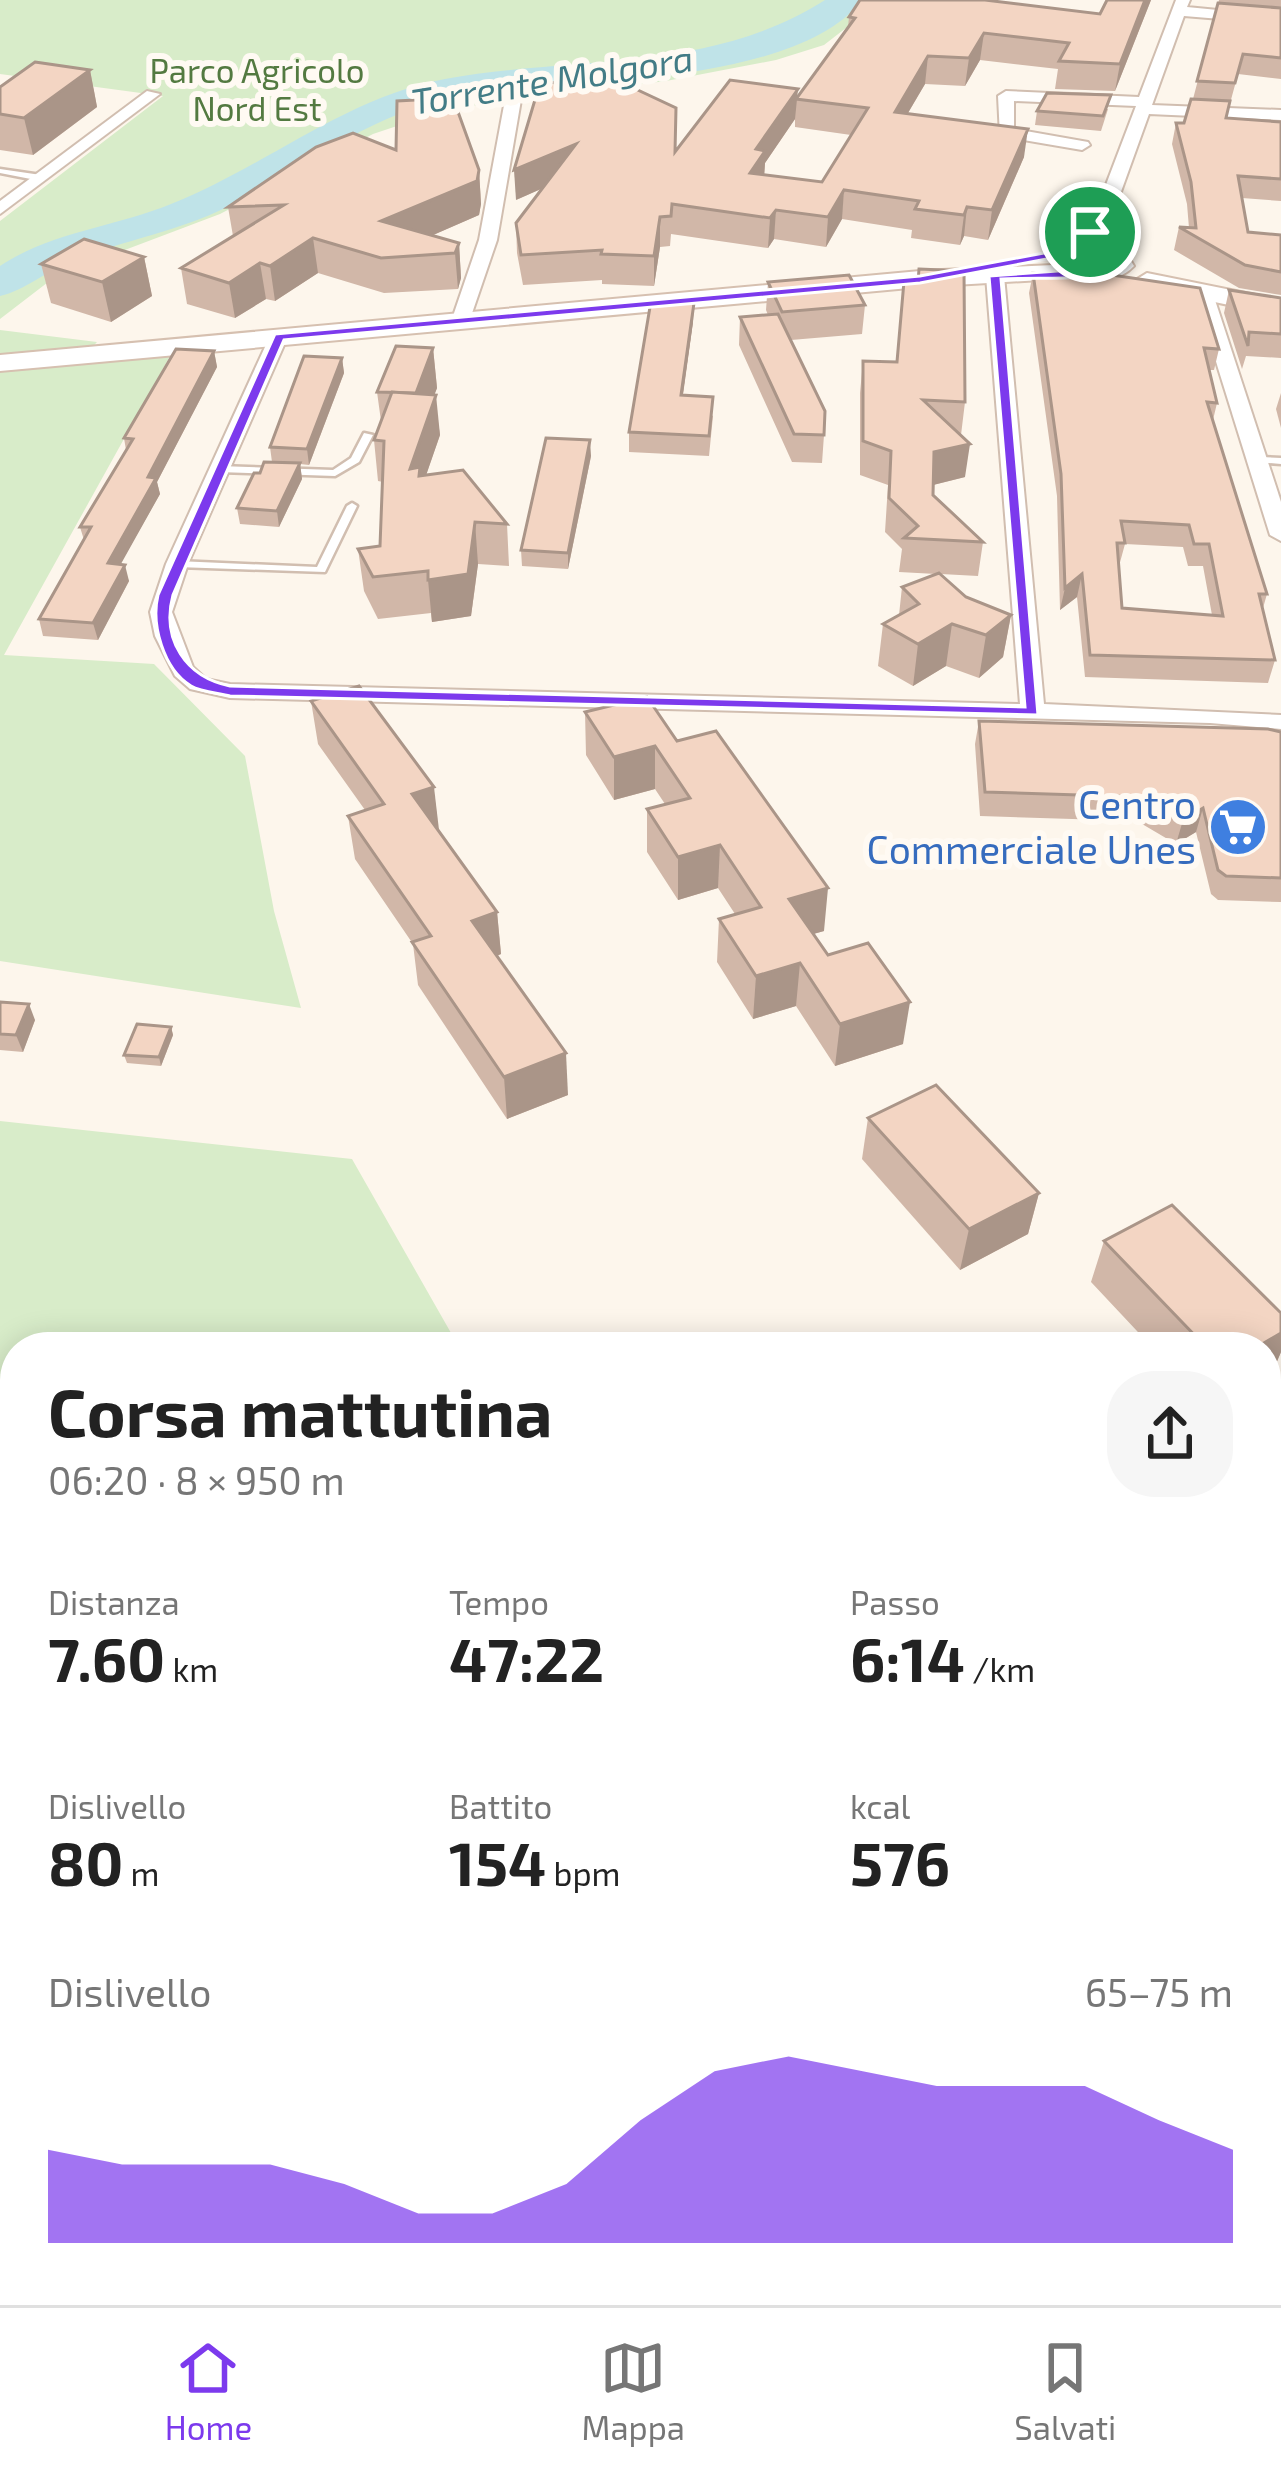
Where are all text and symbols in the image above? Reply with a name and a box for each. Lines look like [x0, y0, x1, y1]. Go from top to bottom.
water label: Torrente Molgora [408, 35, 696, 122]
park label: Parco Agricolo Nord Est [150, 50, 364, 128]
pin [1039, 181, 1141, 283]
icon: arrive [1057, 199, 1123, 265]
place label: Centro Commerciale Unes [866, 780, 1196, 872]
supermarket icon: Centro Commerciale Unes [1207, 796, 1269, 858]
text: Corsa mattutina [48, 1371, 552, 1450]
button: share [1107, 1371, 1233, 1497]
text: 06:20 · 8 × 950 m [48, 1456, 345, 1503]
text: Distanza [48, 1582, 180, 1622]
text: Tempo [449, 1582, 549, 1622]
text: Passo [850, 1582, 940, 1622]
text: 7.60 [48, 1622, 165, 1694]
text: 47:22 [449, 1622, 604, 1694]
text: 6:14 [850, 1622, 965, 1694]
text: km [165, 1649, 218, 1689]
text: /km [965, 1649, 1035, 1689]
text: Dislivello [48, 1786, 186, 1826]
text: Battito [449, 1786, 552, 1826]
text: kcal [850, 1786, 910, 1826]
text: 80 [48, 1826, 123, 1898]
text: 154 [449, 1826, 546, 1898]
text: 576 [850, 1826, 950, 1898]
text: m [123, 1853, 160, 1893]
text: bpm [546, 1853, 620, 1893]
text: Dislivello [48, 1968, 211, 2015]
text: 65–75 m [1085, 1968, 1233, 2015]
tab: Home [165, 2335, 252, 2447]
tab: Mappa [582, 2335, 685, 2447]
tab: Salvati [1014, 2335, 1116, 2447]

